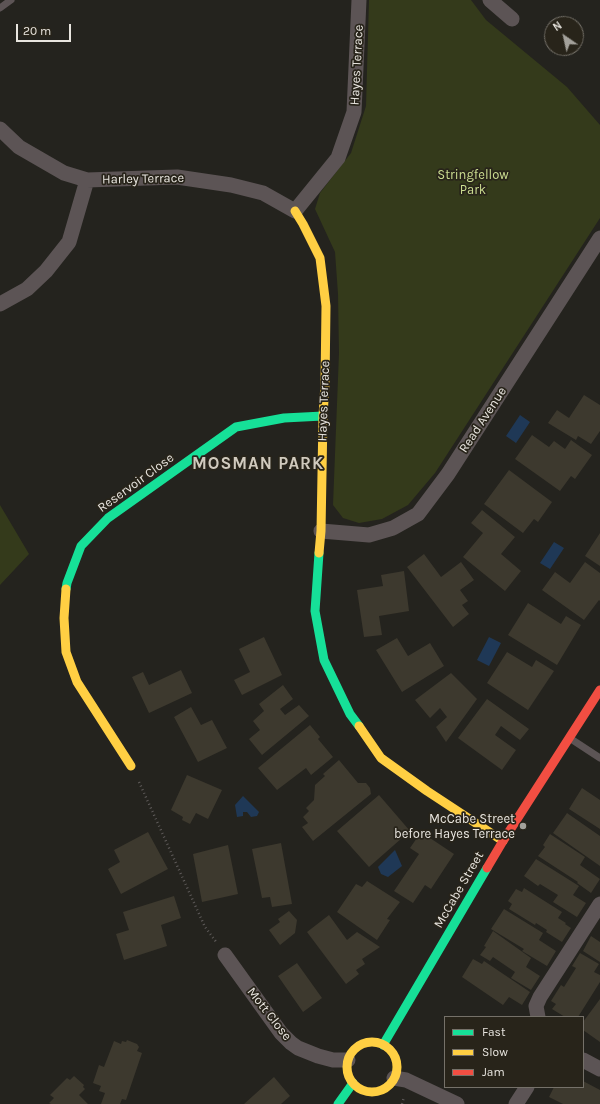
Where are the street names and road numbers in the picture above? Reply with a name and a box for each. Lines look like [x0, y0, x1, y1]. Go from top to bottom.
street label: Hayes Terrace [347, 24, 367, 106]
street label: Harley Terrace [102, 170, 184, 188]
street label: Hayes Terrace [315, 360, 333, 442]
street label: Read Avenue [456, 384, 510, 456]
street label: Reservoir Close [95, 450, 177, 516]
street label: McCabe Street [431, 849, 487, 931]
street label: Mott Close [243, 984, 295, 1044]

